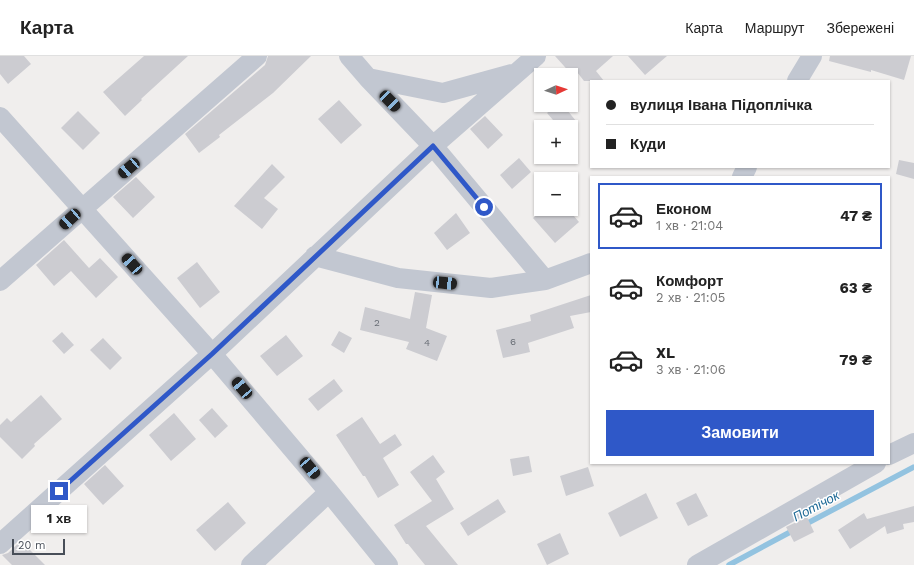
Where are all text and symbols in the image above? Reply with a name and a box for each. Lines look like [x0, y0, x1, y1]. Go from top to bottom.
text: Карта [20, 16, 74, 39]
text: Карта [685, 20, 723, 36]
text: Маршрут [745, 20, 804, 36]
text: Збережені [826, 20, 894, 36]
north arrow [534, 68, 578, 112]
map controls [534, 68, 578, 216]
car [377, 88, 403, 114]
text: вулиця Івана Підоплічка [630, 96, 812, 114]
button: + [534, 120, 578, 164]
text: Куди [630, 135, 666, 153]
car [116, 156, 142, 180]
button: − [534, 172, 578, 216]
route start [475, 198, 493, 216]
icon: car [608, 198, 644, 234]
text: Економ [656, 200, 712, 218]
car [57, 207, 83, 231]
text: 47 ₴ [840, 207, 872, 225]
text: 1 хв · 21:04 [656, 218, 723, 233]
car [120, 251, 144, 277]
icon: car [608, 270, 644, 306]
text: Комфорт [656, 272, 723, 290]
car [432, 276, 458, 290]
text: 63 ₴ [840, 279, 872, 297]
text: 2 хв · 21:05 [656, 290, 725, 305]
house number: 2 [374, 317, 380, 328]
house number: 6 [510, 336, 516, 347]
house number: 4 [424, 337, 430, 348]
icon: car [608, 342, 644, 378]
text: XL [656, 344, 675, 362]
text: 79 ₴ [839, 351, 872, 369]
text: 3 хв · 21:06 [656, 362, 726, 377]
car [230, 375, 254, 401]
button: Замовити [606, 410, 874, 456]
car [298, 455, 322, 481]
route end [50, 482, 68, 500]
water label: Потічок [790, 487, 843, 524]
callout: 1 хв [31, 505, 87, 533]
text: 1 хв [47, 511, 71, 526]
scale bar [12, 537, 65, 556]
text: 20 m [18, 539, 46, 552]

